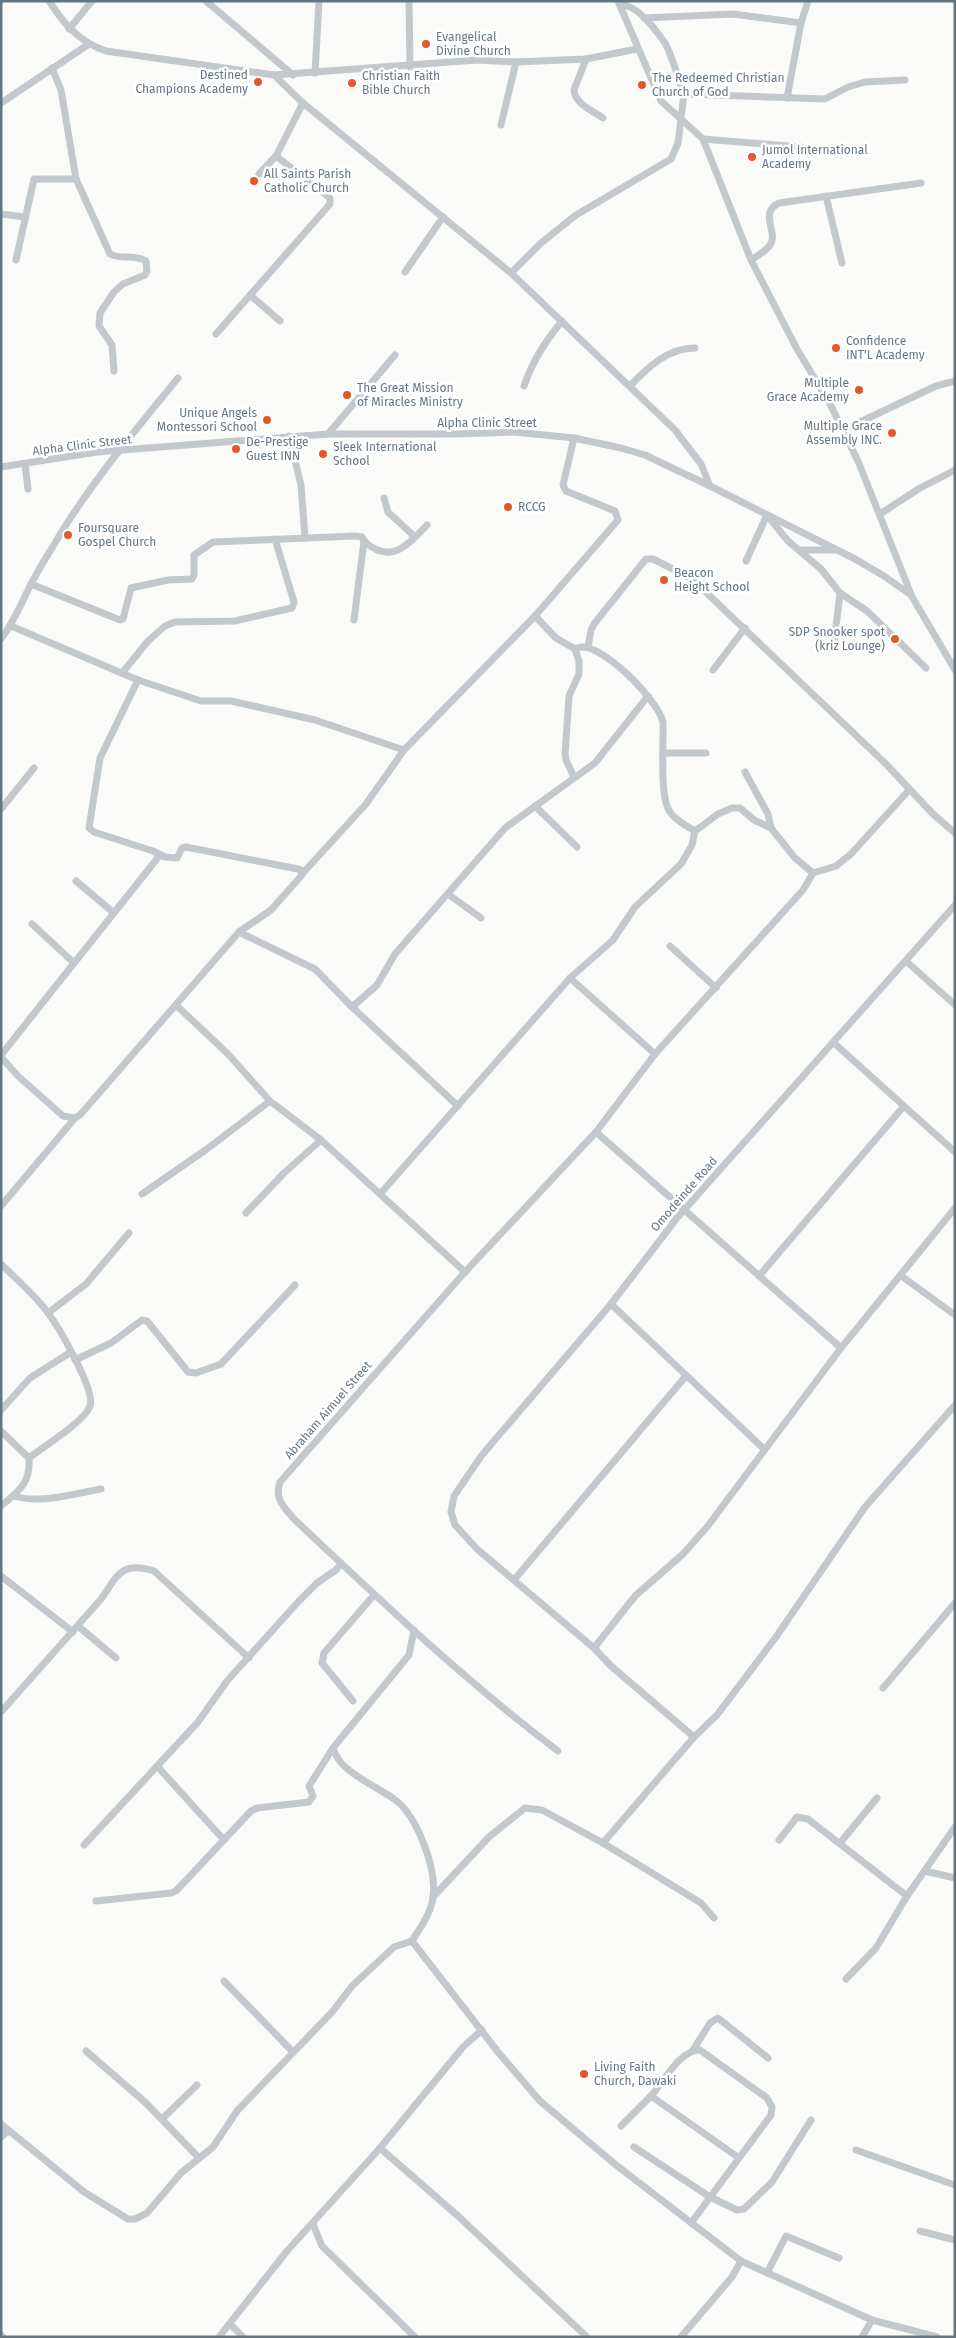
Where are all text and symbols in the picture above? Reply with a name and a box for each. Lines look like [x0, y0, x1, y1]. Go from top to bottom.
place label: Evangelical Divine Church [436, 30, 511, 58]
marker: Evangelical Divine Church [420, 38, 432, 50]
place label: Destined Champions Academy [135, 68, 248, 96]
place label: Christian Faith Bible Church [362, 69, 440, 97]
place label: The Redeemed Christian Church of God [652, 71, 785, 99]
marker: Destined Champions Academy [252, 76, 264, 88]
marker: Christian Faith Bible Church [346, 77, 358, 89]
marker: The Redeemed Christian Church of God [636, 79, 648, 91]
place label: Jumol International Academy [762, 143, 868, 171]
marker: Jumol International Academy [746, 151, 758, 163]
place label: All Saints Parish Catholic Church [264, 167, 351, 195]
marker: All Saints Parish Catholic Church [248, 175, 260, 187]
place label: Confidence INT'L Academy [846, 334, 925, 362]
marker: Confidence INT'L Academy [830, 342, 842, 354]
place label: Multiple Grace Academy [767, 376, 849, 404]
place label: The Great Mission of Miracles Ministry [357, 381, 463, 409]
marker: Multiple Grace Academy [853, 384, 865, 396]
marker: The Great Mission of Miracles Ministry [341, 389, 353, 401]
place label: Unique Angels Montessori School [157, 406, 257, 434]
marker: Unique Angels Montessori School [261, 414, 273, 426]
street label: Alpha Clinic Street [437, 416, 537, 430]
place label: Multiple Grace Assembly INC. [804, 419, 882, 447]
marker: Multiple Grace Assembly INC. [886, 427, 898, 439]
street label: Alpha Clinic Street [32, 432, 133, 458]
place label: De-Prestige Guest INN [246, 435, 309, 463]
place label: Sleek International School [333, 440, 437, 468]
marker: De-Prestige Guest INN [230, 443, 242, 455]
marker: Sleek International School [317, 448, 329, 460]
place label: RCCG [518, 500, 546, 514]
marker: RCCG [502, 501, 514, 513]
place label: Foursquare Gospel Church [78, 521, 156, 549]
marker: Foursquare Gospel Church [62, 529, 74, 541]
place label: Beacon Height School [674, 566, 750, 594]
marker: Beacon Height School [658, 574, 670, 586]
place label: SDP Snooker spot (kriz Lounge) [789, 625, 886, 653]
marker: SDP Snooker spot (kriz Lounge) [889, 633, 901, 645]
street label: Omodeinde Road [648, 1154, 720, 1234]
street label: Abraham Aimuel Street [282, 1358, 375, 1462]
place label: Living Faith Church, Dawaki [594, 2060, 676, 2088]
marker: Living Faith Church, Dawaki [578, 2068, 590, 2080]

